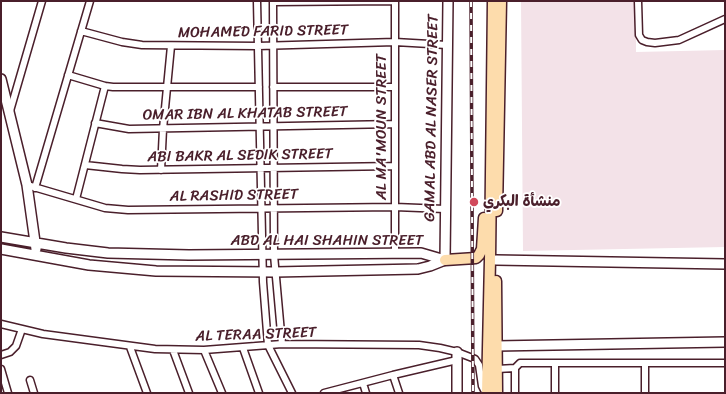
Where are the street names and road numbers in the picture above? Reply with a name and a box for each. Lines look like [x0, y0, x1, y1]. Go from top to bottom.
street label: GAMAL ABD AL NASER STREET [421, 14, 443, 222]
street label: MOHAMED FARID STREET [178, 22, 348, 42]
street label: AL MA'MOUN STREET [373, 54, 391, 200]
street label: OMAR IBN AL KHATAB STREET [142, 103, 348, 125]
street label: ABI BAKR AL SEDIK STREET [147, 145, 333, 167]
street label: AL RASHID STREET [170, 186, 298, 206]
street label: ABD AL HAI SHAHIN STREET [231, 232, 423, 250]
street label: AL TERAA STREET [195, 324, 317, 346]

